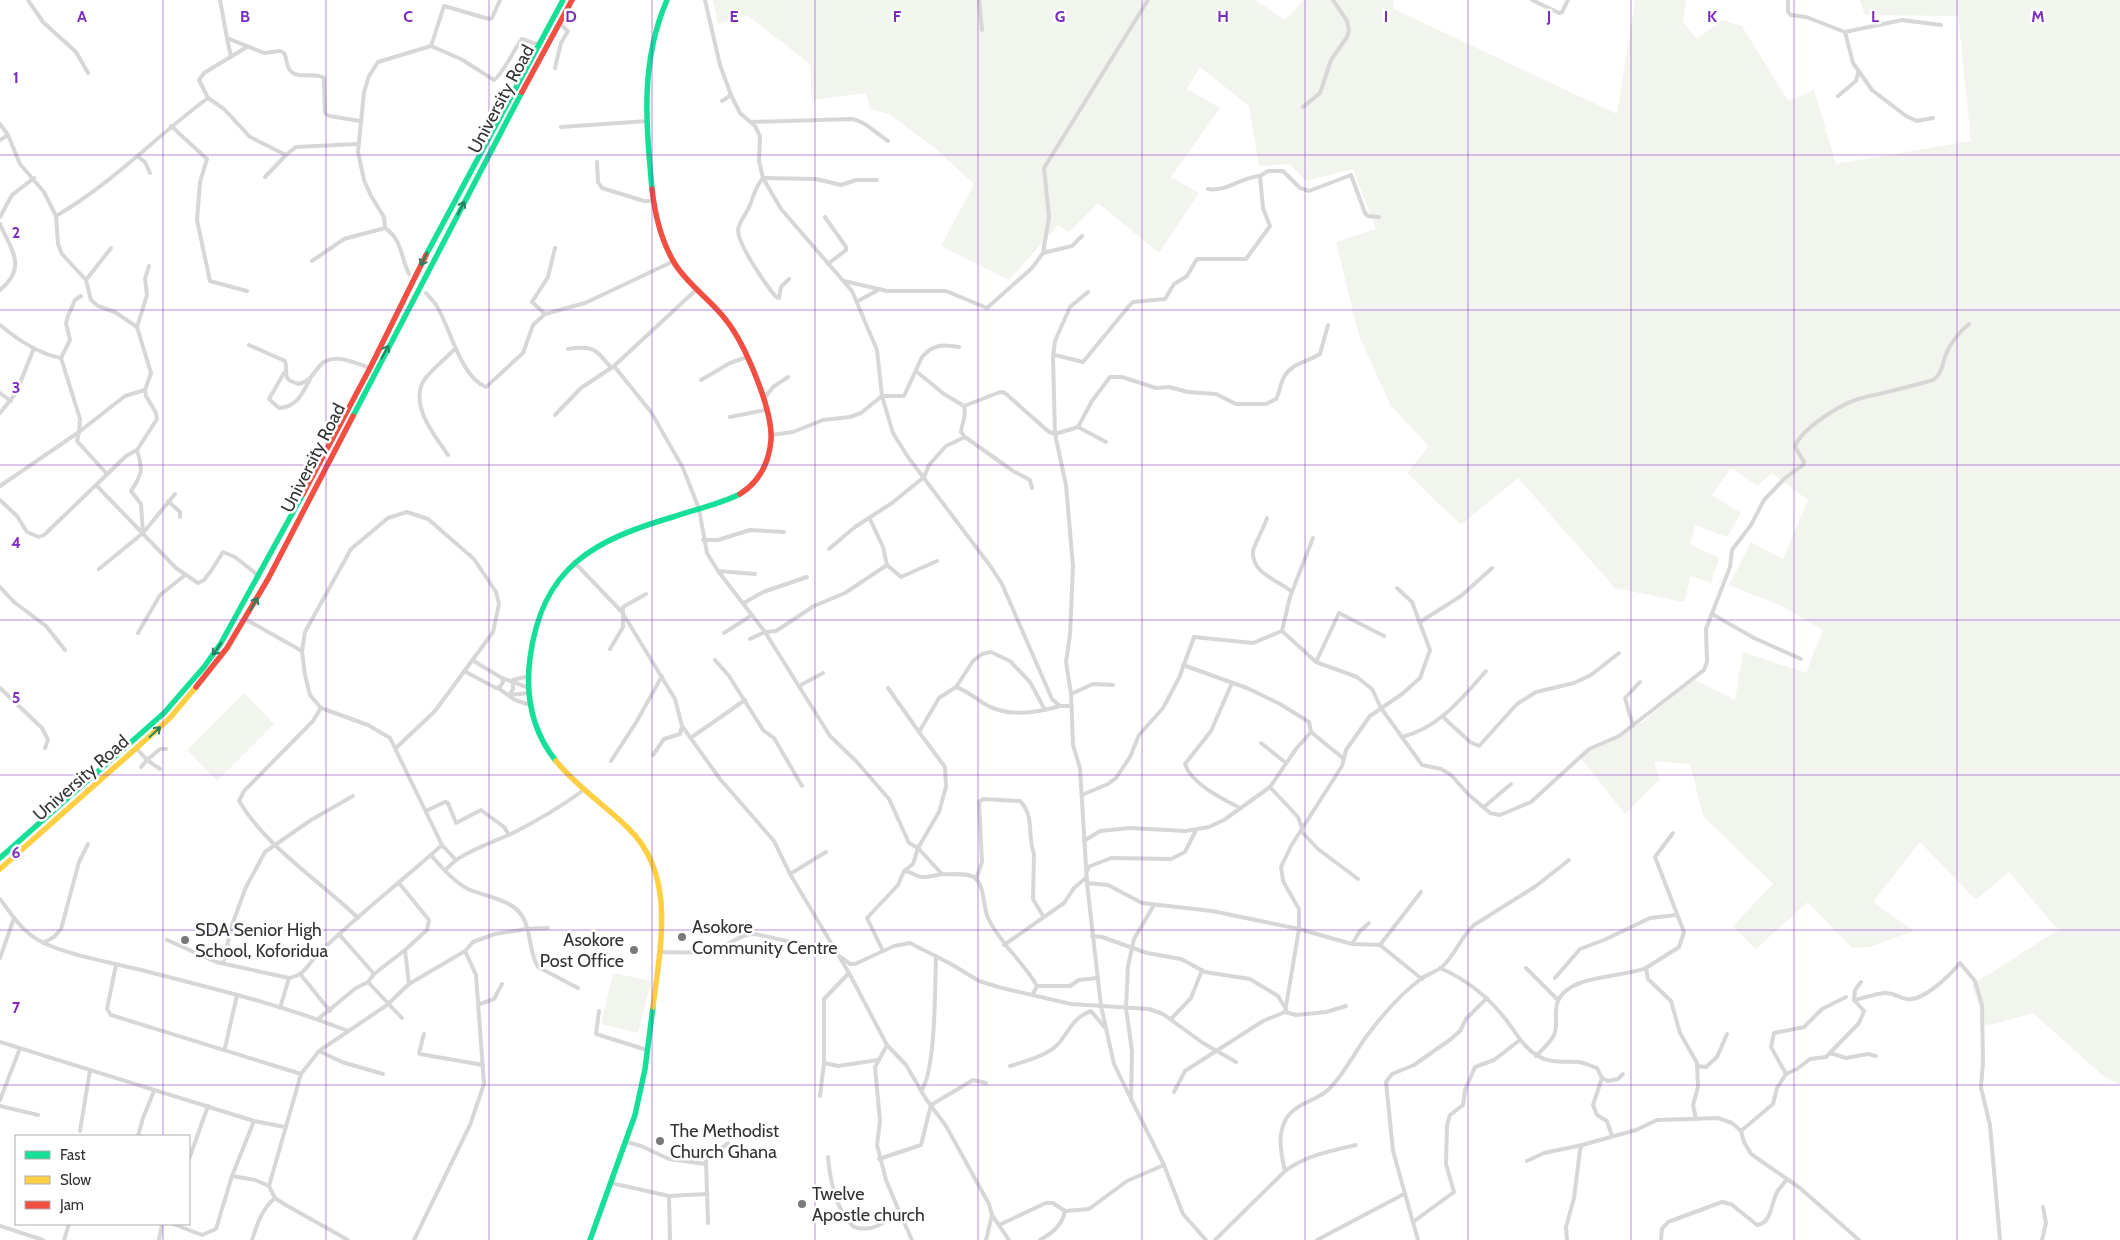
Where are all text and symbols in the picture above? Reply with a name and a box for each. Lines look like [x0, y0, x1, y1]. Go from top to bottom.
text: A [77, 7, 87, 26]
text: B [240, 7, 250, 26]
text: C [403, 7, 413, 26]
text: D [565, 7, 577, 26]
text: E [729, 7, 739, 26]
text: F [893, 7, 902, 26]
text: G [1055, 7, 1065, 26]
text: H [1217, 7, 1229, 26]
text: I [1384, 7, 1388, 26]
text: J [1546, 7, 1551, 26]
text: K [1707, 7, 1717, 26]
text: L [1871, 7, 1879, 26]
text: M [2031, 7, 2045, 26]
street label: University Road [463, 41, 539, 157]
text: 1 [13, 68, 19, 87]
one-way arrow [457, 201, 466, 216]
text: 2 [12, 223, 20, 242]
one-way arrow [419, 251, 428, 266]
one-way arrow [380, 344, 390, 359]
text: 3 [12, 378, 20, 397]
street label: University Road [276, 400, 350, 516]
text: 4 [11, 533, 21, 552]
one-way arrow [249, 598, 259, 612]
one-way arrow [212, 642, 222, 656]
text: 5 [12, 688, 20, 707]
one-way arrow [148, 726, 161, 738]
street label: University Road [29, 730, 133, 826]
text: 6 [12, 843, 21, 862]
place label: Asokore Community Centre [692, 916, 838, 959]
place label: SDA Senior High School, Koforidua [195, 919, 328, 962]
place label: Asokore Post Office [540, 929, 624, 972]
marker: Asokore Community Centre [676, 931, 688, 943]
marker: SDA Senior High School, Koforidua [179, 934, 191, 946]
marker: Asokore Post Office [628, 944, 640, 956]
text: 7 [12, 998, 21, 1017]
place label: The Methodist Church Ghana [670, 1120, 779, 1163]
legend [15, 1135, 190, 1225]
marker: The Methodist Church Ghana [654, 1135, 666, 1147]
text: Fast [60, 1146, 85, 1164]
text: Slow [60, 1171, 91, 1189]
place label: Twelve Apostle church [812, 1183, 925, 1226]
text: Jam [59, 1196, 84, 1214]
marker: Twelve Apostle church [796, 1198, 808, 1210]

